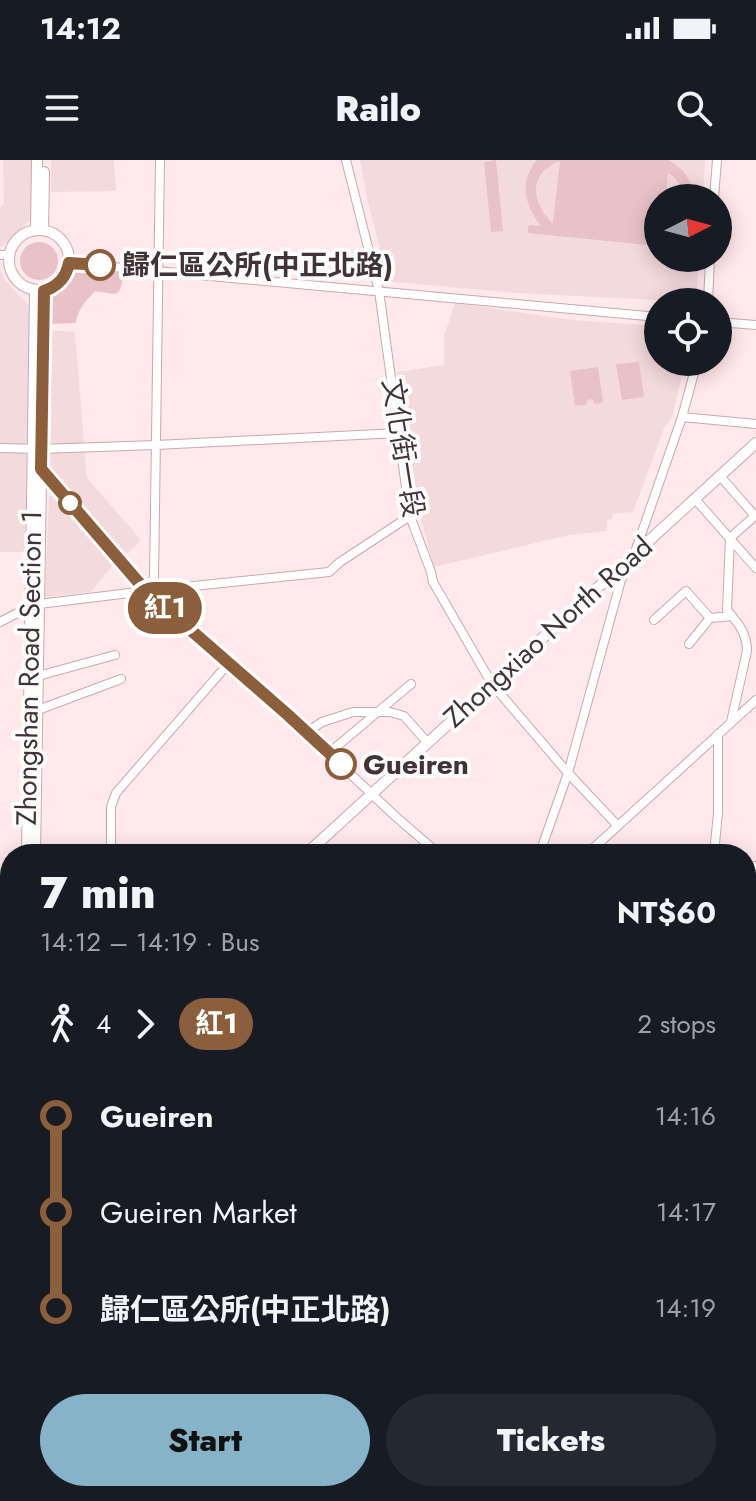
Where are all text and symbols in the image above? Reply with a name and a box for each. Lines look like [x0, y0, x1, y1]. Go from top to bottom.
text: 14:12 [40, 7, 121, 50]
text: Railo [335, 82, 421, 134]
icon: menu [40, 86, 84, 130]
icon: search [672, 86, 716, 130]
north arrow [644, 184, 732, 272]
map controls [644, 184, 732, 376]
place label: 歸仁區公所(中正北路) [122, 245, 393, 286]
marker: 歸仁區公所(中正北路) [85, 250, 115, 280]
button: locate [644, 288, 732, 376]
street label: 文化街一段 [372, 376, 434, 520]
unlabelled marker [59, 492, 81, 514]
street label: Zhongshan Road Section 1 [6, 510, 52, 826]
street label: Zhongxiao North Road [434, 527, 662, 737]
line badge: 紅1 [129, 582, 201, 634]
text: 紅1 [144, 587, 186, 628]
place label: Gueiren [363, 744, 469, 785]
marker: Gueiren [326, 749, 356, 779]
text: 7 min [40, 861, 156, 925]
text: NT$60 [617, 891, 716, 934]
text: 14:12 – 14:19 · Bus [40, 923, 259, 961]
icon: walk [40, 1002, 84, 1046]
icon: forward [123, 1002, 167, 1046]
text: 紅1 [195, 1003, 237, 1044]
text: 4 [96, 1005, 111, 1043]
text: 2 stops [637, 1005, 716, 1043]
text: Gueiren [100, 1095, 213, 1138]
text: 14:16 [655, 1097, 716, 1135]
text: Gueiren Market [100, 1191, 297, 1234]
text: 14:17 [656, 1193, 716, 1231]
text: 歸仁區公所(中正北路) [100, 1288, 390, 1331]
text: 14:19 [655, 1289, 716, 1327]
button: Start [40, 1394, 370, 1486]
button: Tickets [386, 1394, 716, 1486]

